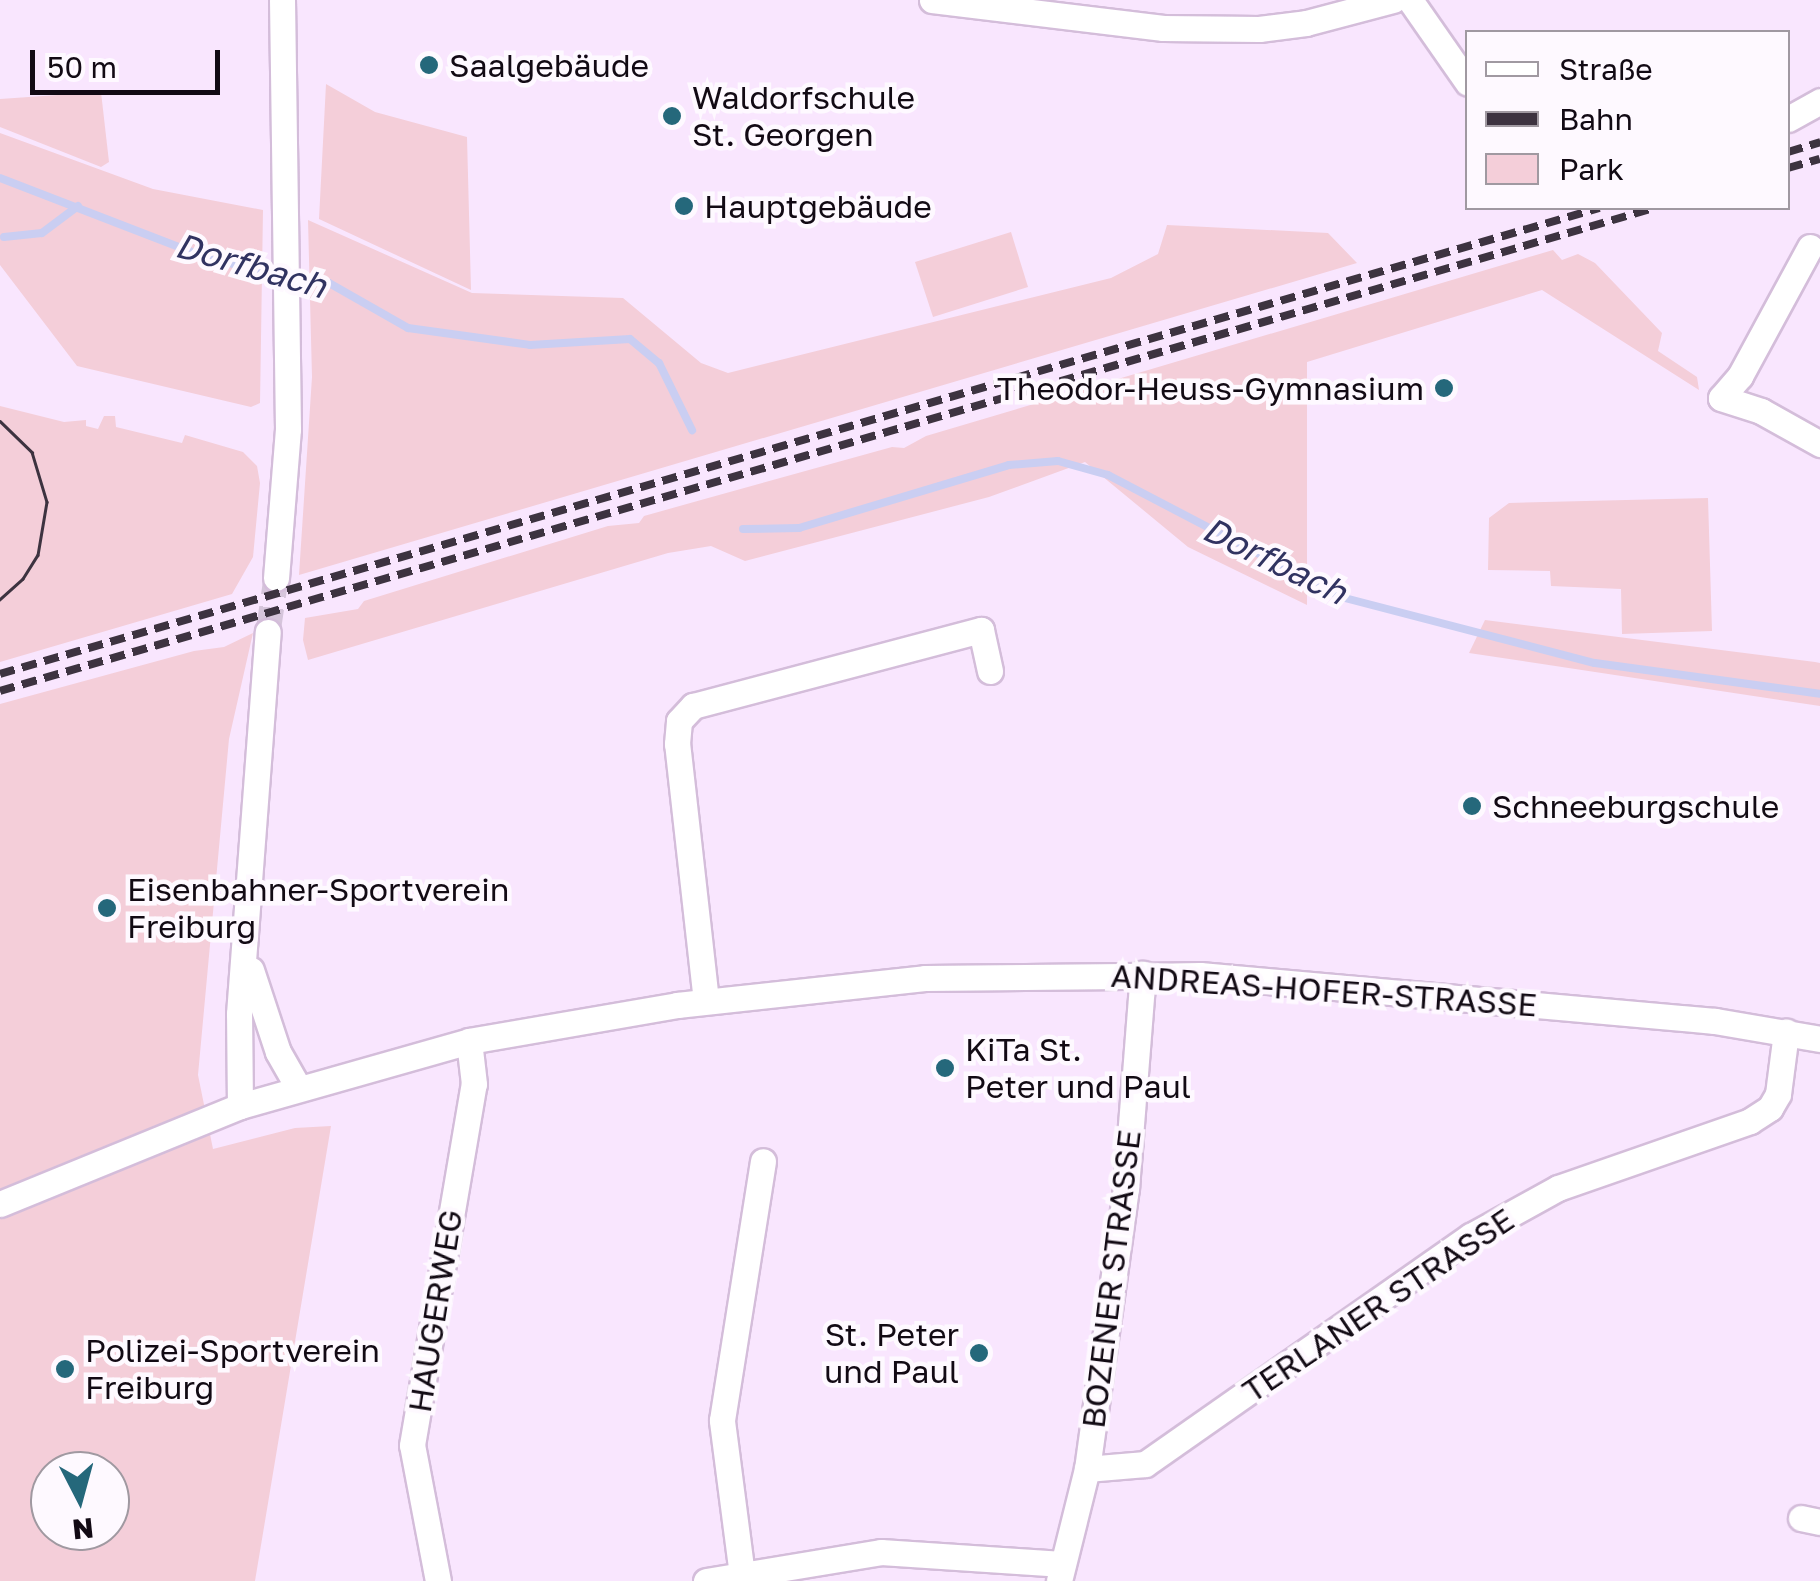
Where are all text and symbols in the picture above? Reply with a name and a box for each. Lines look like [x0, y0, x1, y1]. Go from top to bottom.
scale bar [35, 30, 225, 92]
legend [1465, 30, 1790, 210]
place label: Saalgebäude [449, 46, 649, 84]
text: 50 m [47, 49, 117, 85]
text: Straße [1559, 51, 1653, 87]
marker: Saalgebäude [418, 54, 440, 76]
place label: Waldorfschule St. Georgen [692, 79, 915, 154]
text: Bahn [1559, 101, 1633, 137]
marker: Waldorfschule St. Georgen [661, 105, 683, 127]
text: Park [1559, 151, 1624, 187]
place label: Hauptgebäude [704, 187, 932, 225]
marker: Hauptgebäude [673, 195, 695, 217]
water label: Dorfbach [171, 224, 331, 306]
place label: Theodor-Heuss-Gymnasium [997, 369, 1424, 407]
marker: Theodor-Heuss-Gymnasium [1433, 377, 1455, 399]
water label: Dorfbach [1196, 507, 1354, 613]
place label: Schneeburgschule [1492, 787, 1779, 825]
marker: Schneeburgschule [1461, 795, 1483, 817]
place label: Eisenbahner-Sportverein Freiburg [127, 871, 509, 946]
marker: Eisenbahner-Sportverein Freiburg [96, 897, 118, 919]
street label: ANDREAS-HOFER-STRASSE [1110, 956, 1538, 1024]
place label: KiTa St. Peter und Paul [965, 1031, 1191, 1106]
marker: KiTa St. Peter und Paul [934, 1057, 956, 1079]
street label: BOZENER STRASSE [1074, 1128, 1148, 1430]
street label: TERLANER STRASSE [1235, 1200, 1521, 1410]
street label: HAUGERWEG [400, 1207, 470, 1415]
place label: St. Peter und Paul [824, 1316, 959, 1391]
place label: Polizei-Sportverein Freiburg [85, 1332, 380, 1407]
marker: St. Peter und Paul [968, 1342, 990, 1364]
marker: Polizei-Sportverein Freiburg [54, 1358, 76, 1380]
north arrow [30, 1451, 130, 1551]
text: N [71, 1512, 95, 1547]

